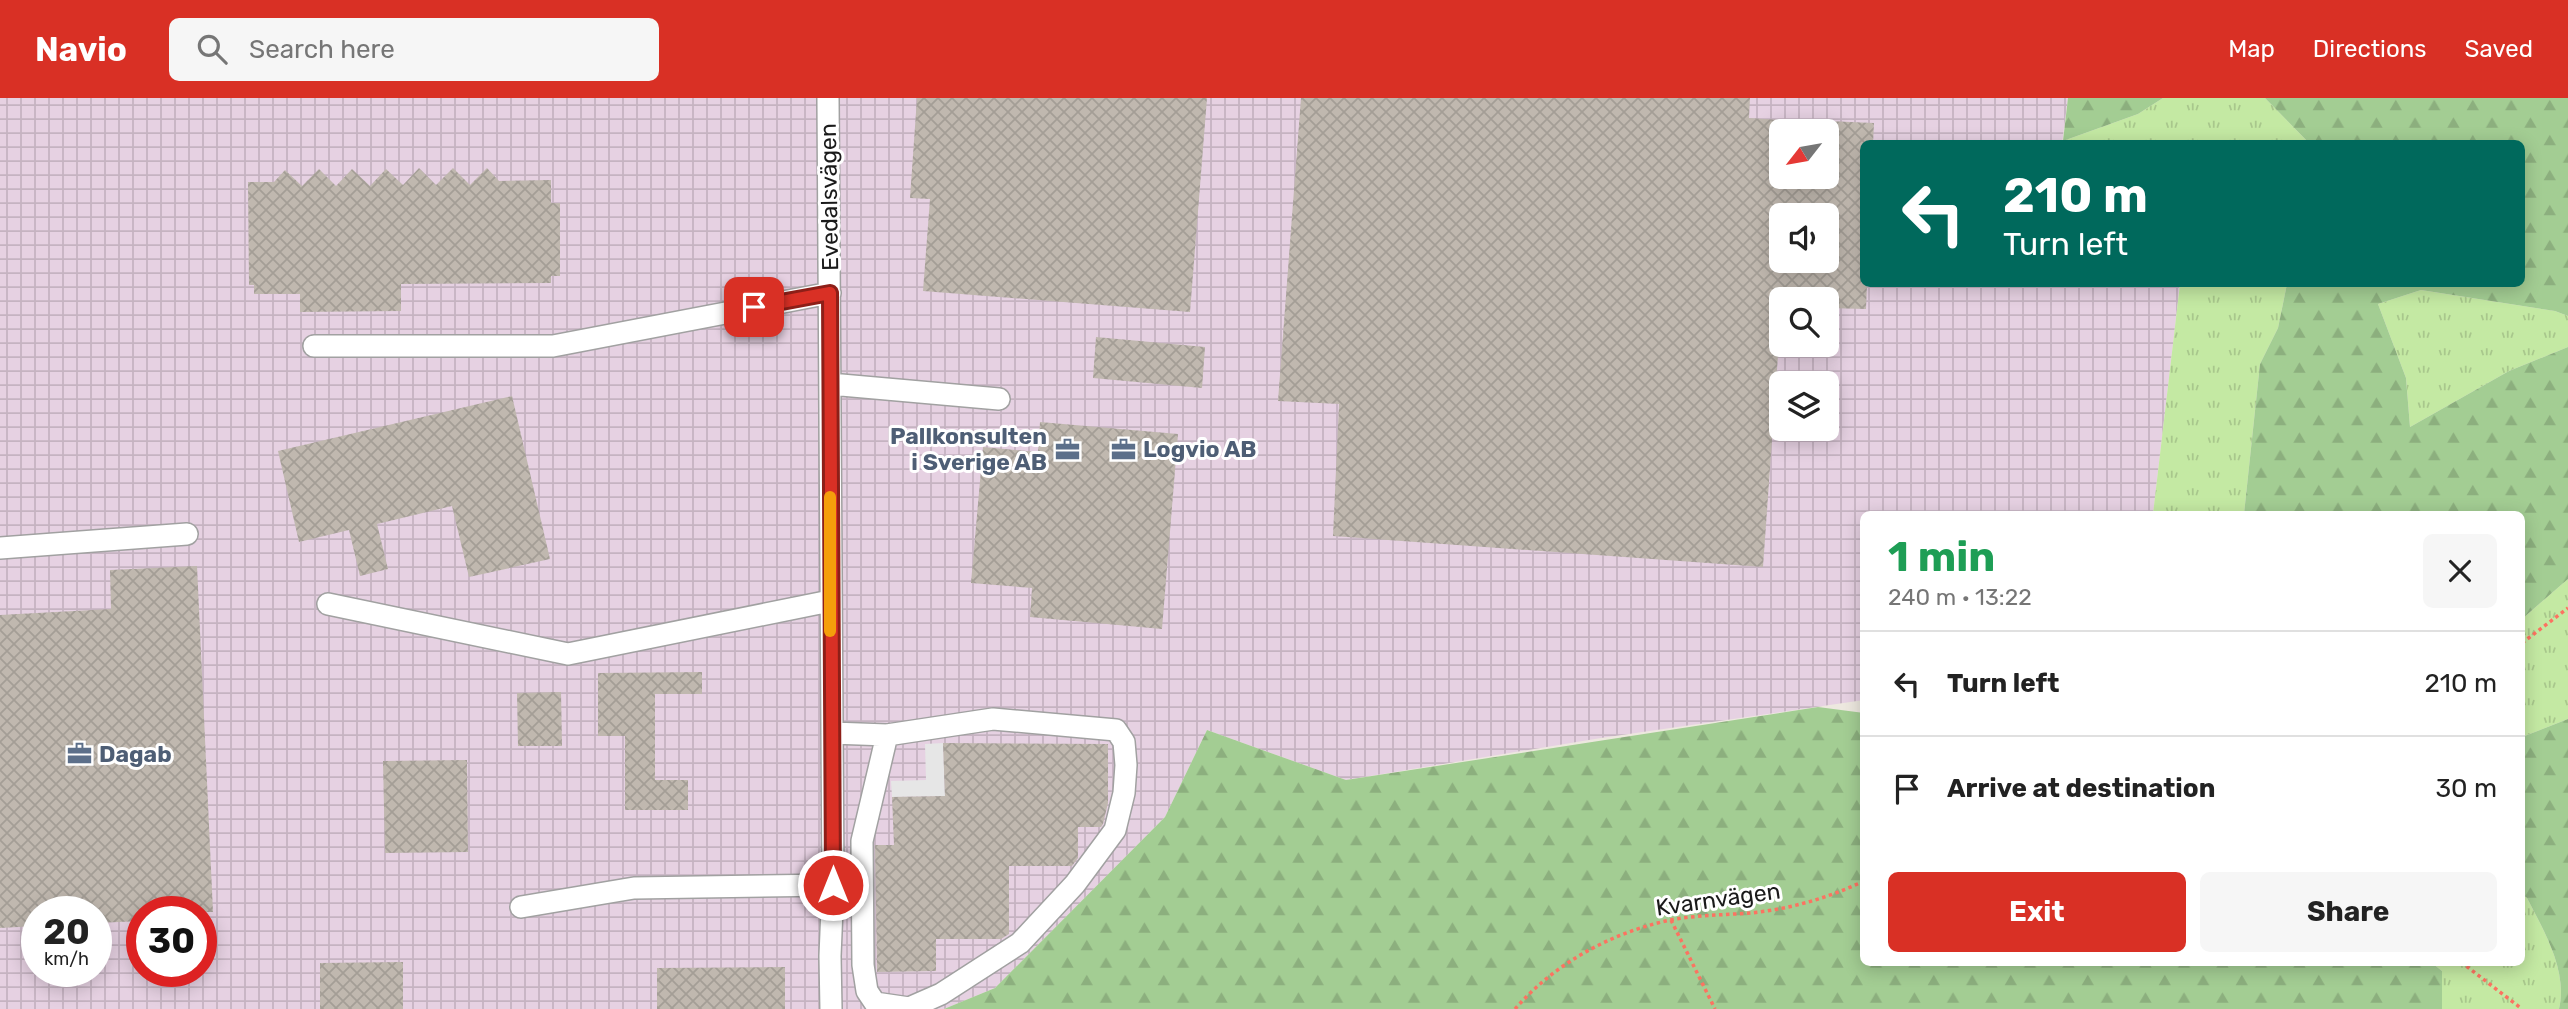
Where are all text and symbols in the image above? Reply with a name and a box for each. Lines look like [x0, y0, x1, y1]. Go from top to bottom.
search box [169, 18, 659, 81]
text: Navio [35, 30, 127, 69]
icon: search [193, 30, 231, 68]
text: Search here [249, 34, 395, 65]
text: Map [2228, 35, 2275, 63]
text: Directions [2313, 35, 2426, 63]
text: Saved [2464, 35, 2533, 63]
north arrow [1769, 119, 1839, 189]
map controls [1769, 119, 1839, 441]
street label: Evedalsvägen [814, 123, 844, 271]
text: 210 m [2003, 166, 2148, 224]
icon: left [1888, 168, 1979, 259]
button: sound [1769, 203, 1839, 273]
text: Turn left [2003, 225, 2128, 263]
pin [724, 277, 784, 337]
button: search [1769, 287, 1839, 357]
icon: arrive [735, 288, 773, 326]
button: layers [1769, 371, 1839, 441]
place label: Pallkonsulten i Sverige AB [890, 422, 1047, 476]
office icon: Pallkonsulten i Sverige AB [1053, 435, 1081, 463]
office icon: Logvio AB [1109, 435, 1137, 463]
place label: Logvio AB [1143, 435, 1257, 463]
text: 1 min [1888, 532, 1995, 582]
button: close [2423, 534, 2497, 608]
text: 240 m · 13:22 [1888, 583, 2032, 611]
icon: left [1888, 665, 1926, 703]
text: Turn left [1947, 668, 2059, 699]
text: 210 m [2425, 668, 2497, 699]
office icon: Dagab [65, 740, 93, 768]
place label: Dagab [99, 740, 172, 768]
icon: arrive [1888, 770, 1926, 808]
text: Arrive at destination [1947, 773, 2215, 804]
text: 30 m [2435, 773, 2497, 804]
position arrow [796, 848, 870, 922]
button: Exit [1888, 872, 2186, 952]
button: Share [2200, 872, 2497, 952]
street label: Kvarnvägen [1654, 876, 1782, 922]
speed limit sign: 30 [126, 896, 217, 987]
text: 20 [43, 911, 90, 953]
text: km/h [44, 948, 89, 970]

